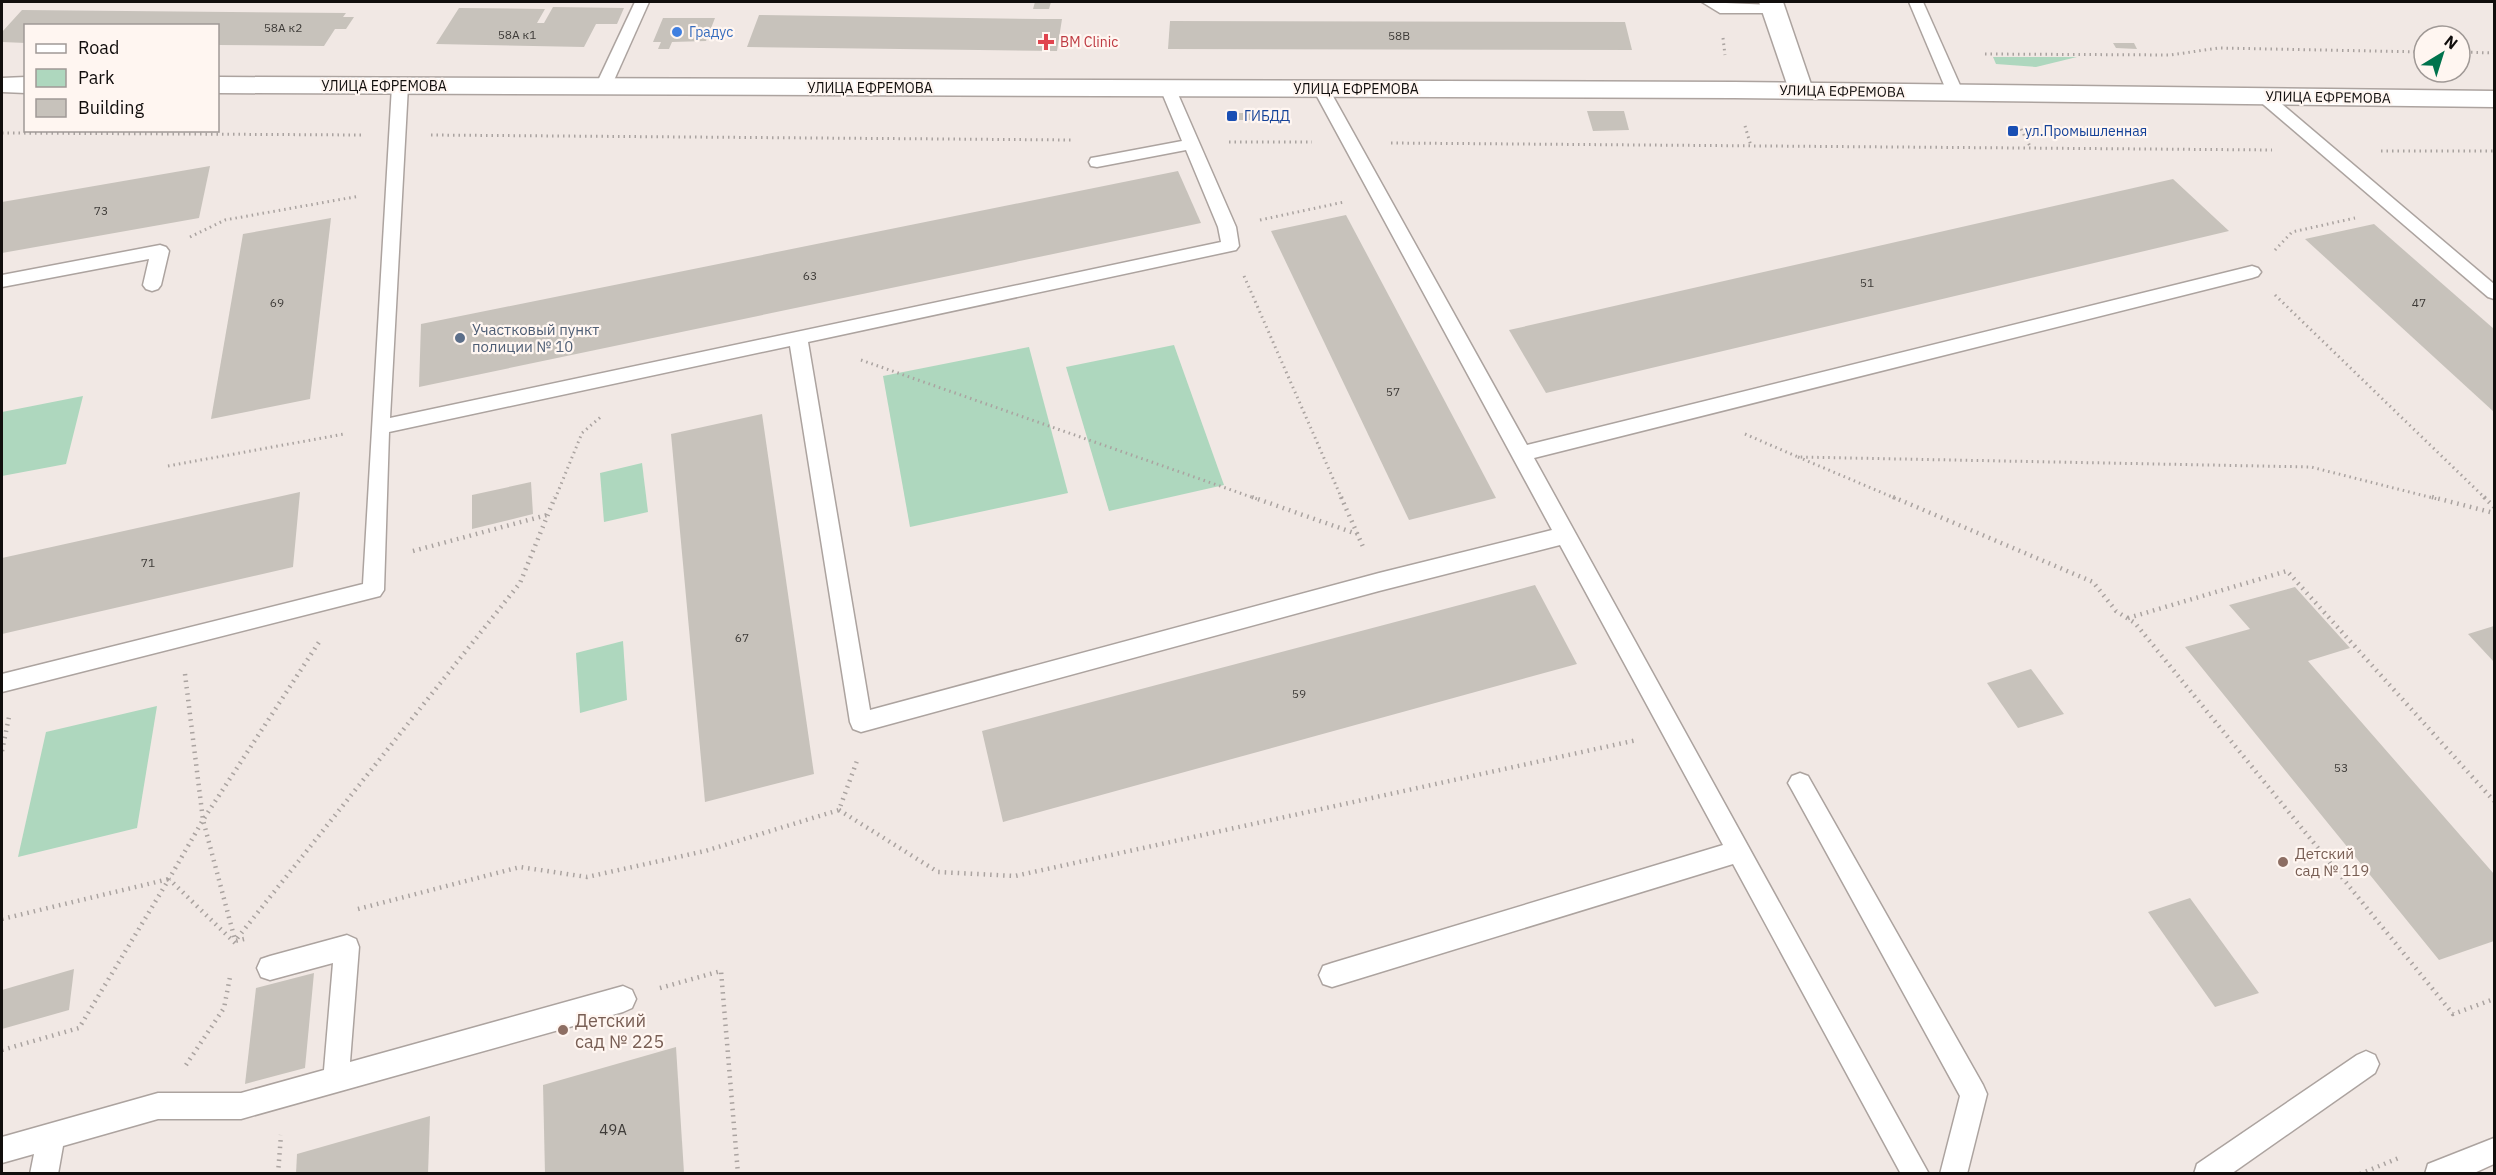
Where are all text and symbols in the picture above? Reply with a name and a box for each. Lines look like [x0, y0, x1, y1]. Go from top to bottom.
house number: 58А к2 [264, 20, 302, 35]
place label: Градус [689, 23, 733, 41]
legend [24, 24, 219, 132]
north arrow [2412, 24, 2472, 84]
marker: Градус [670, 25, 684, 39]
house number: 58А к1 [498, 27, 536, 42]
house number: 58В [1388, 28, 1410, 43]
text: N [2441, 31, 2462, 54]
marker: BM Clinic [1037, 33, 1055, 51]
place label: BM Clinic [1060, 33, 1118, 51]
text: Road [78, 36, 119, 59]
text: Park [78, 66, 115, 89]
street label: УЛИЦА ЕФРЕМОВА [321, 77, 447, 95]
street label: УЛИЦА ЕФРЕМОВА [807, 79, 933, 97]
street label: УЛИЦА ЕФРЕМОВА [1293, 80, 1419, 98]
street label: УЛИЦА ЕФРЕМОВА [1779, 81, 1905, 101]
street label: УЛИЦА ЕФРЕМОВА [2265, 87, 2391, 107]
text: Building [78, 96, 145, 119]
place label: ГИБДД [1244, 107, 1290, 125]
marker: ГИБДД [1225, 109, 1239, 123]
place label: ул.Промышленная [2025, 122, 2147, 140]
marker: ул.Промышленная [2006, 124, 2020, 138]
house number: 73 [94, 203, 108, 218]
house number: 63 [803, 268, 817, 283]
house number: 51 [1860, 275, 1874, 290]
house number: 69 [270, 295, 284, 310]
house number: 47 [2412, 295, 2426, 310]
place label: Участковый пункт полиции № 10 [472, 320, 599, 356]
marker: Участковый пункт полиции № 10 [453, 331, 467, 345]
house number: 57 [1386, 384, 1400, 399]
house number: 71 [141, 555, 155, 570]
house number: 67 [735, 630, 749, 645]
house number: 59 [1292, 686, 1306, 701]
house number: 53 [2334, 760, 2348, 775]
place label: Детский сад № 119 [2295, 844, 2369, 880]
marker: Детский сад № 119 [2276, 855, 2290, 869]
place label: Детский сад № 225 [575, 1009, 664, 1053]
marker: Детский сад № 225 [556, 1023, 570, 1037]
house number: 49А [599, 1120, 627, 1139]

